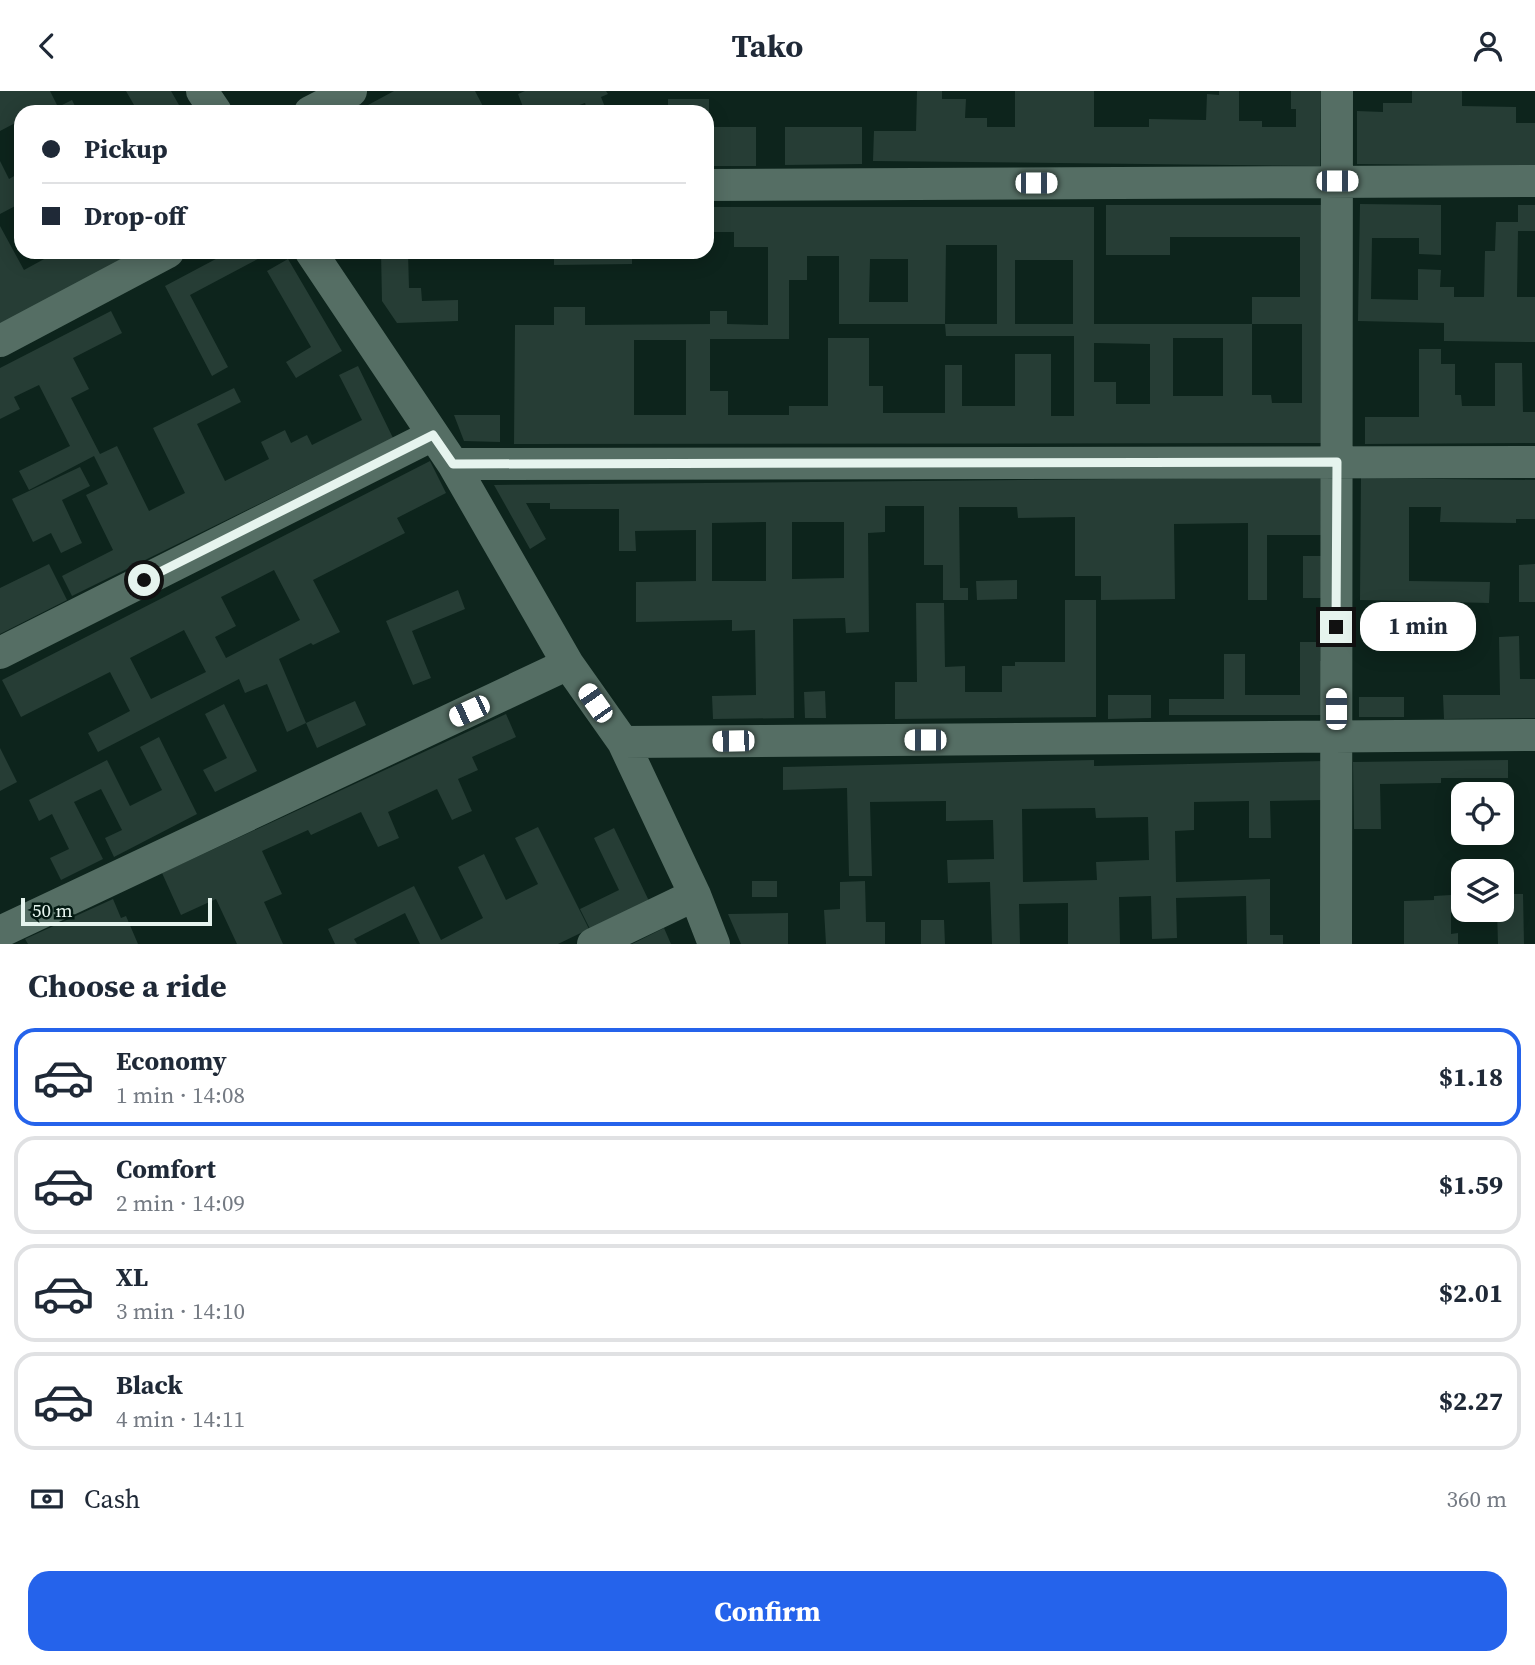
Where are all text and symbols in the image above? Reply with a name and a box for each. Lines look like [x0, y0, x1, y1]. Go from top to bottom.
text: Tako [732, 24, 803, 68]
icon: back [28, 27, 66, 65]
icon: person [1469, 27, 1507, 65]
text: Pickup [84, 131, 168, 167]
car [1317, 171, 1359, 192]
car [1016, 173, 1058, 194]
text: Drop-off [84, 198, 186, 234]
route start [128, 564, 160, 596]
callout: 1 min [1360, 603, 1476, 651]
text: 1 min [1388, 610, 1448, 642]
route end [1320, 611, 1352, 643]
car [575, 680, 616, 726]
car [1326, 688, 1347, 730]
car [446, 693, 493, 729]
car [712, 730, 755, 752]
car [905, 730, 947, 751]
map controls [1451, 782, 1514, 922]
button: locate [1451, 782, 1514, 845]
button: layers [1451, 859, 1514, 922]
scale bar [21, 895, 212, 927]
text: 50 m [32, 897, 73, 923]
text: Choose a ride [28, 964, 227, 1008]
text: Economy [116, 1043, 227, 1079]
icon: car [32, 1046, 95, 1109]
text: $1.18 [1439, 1059, 1503, 1095]
text: 1 min · 14:08 [116, 1079, 245, 1111]
text: Comfort [116, 1151, 216, 1187]
icon: car [32, 1154, 95, 1217]
text: $1.59 [1439, 1167, 1503, 1203]
text: 2 min · 14:09 [116, 1187, 245, 1219]
text: XL [116, 1259, 148, 1295]
icon: car [32, 1262, 95, 1325]
text: $2.01 [1439, 1275, 1503, 1311]
text: 3 min · 14:10 [116, 1295, 245, 1327]
text: Black [116, 1367, 183, 1403]
icon: car [32, 1370, 95, 1433]
text: $2.27 [1439, 1383, 1503, 1419]
text: 4 min · 14:11 [116, 1403, 245, 1435]
icon: cash [28, 1480, 66, 1518]
text: Cash [84, 1481, 140, 1517]
text: 360 m [1446, 1483, 1507, 1515]
button: Confirm [28, 1571, 1507, 1651]

